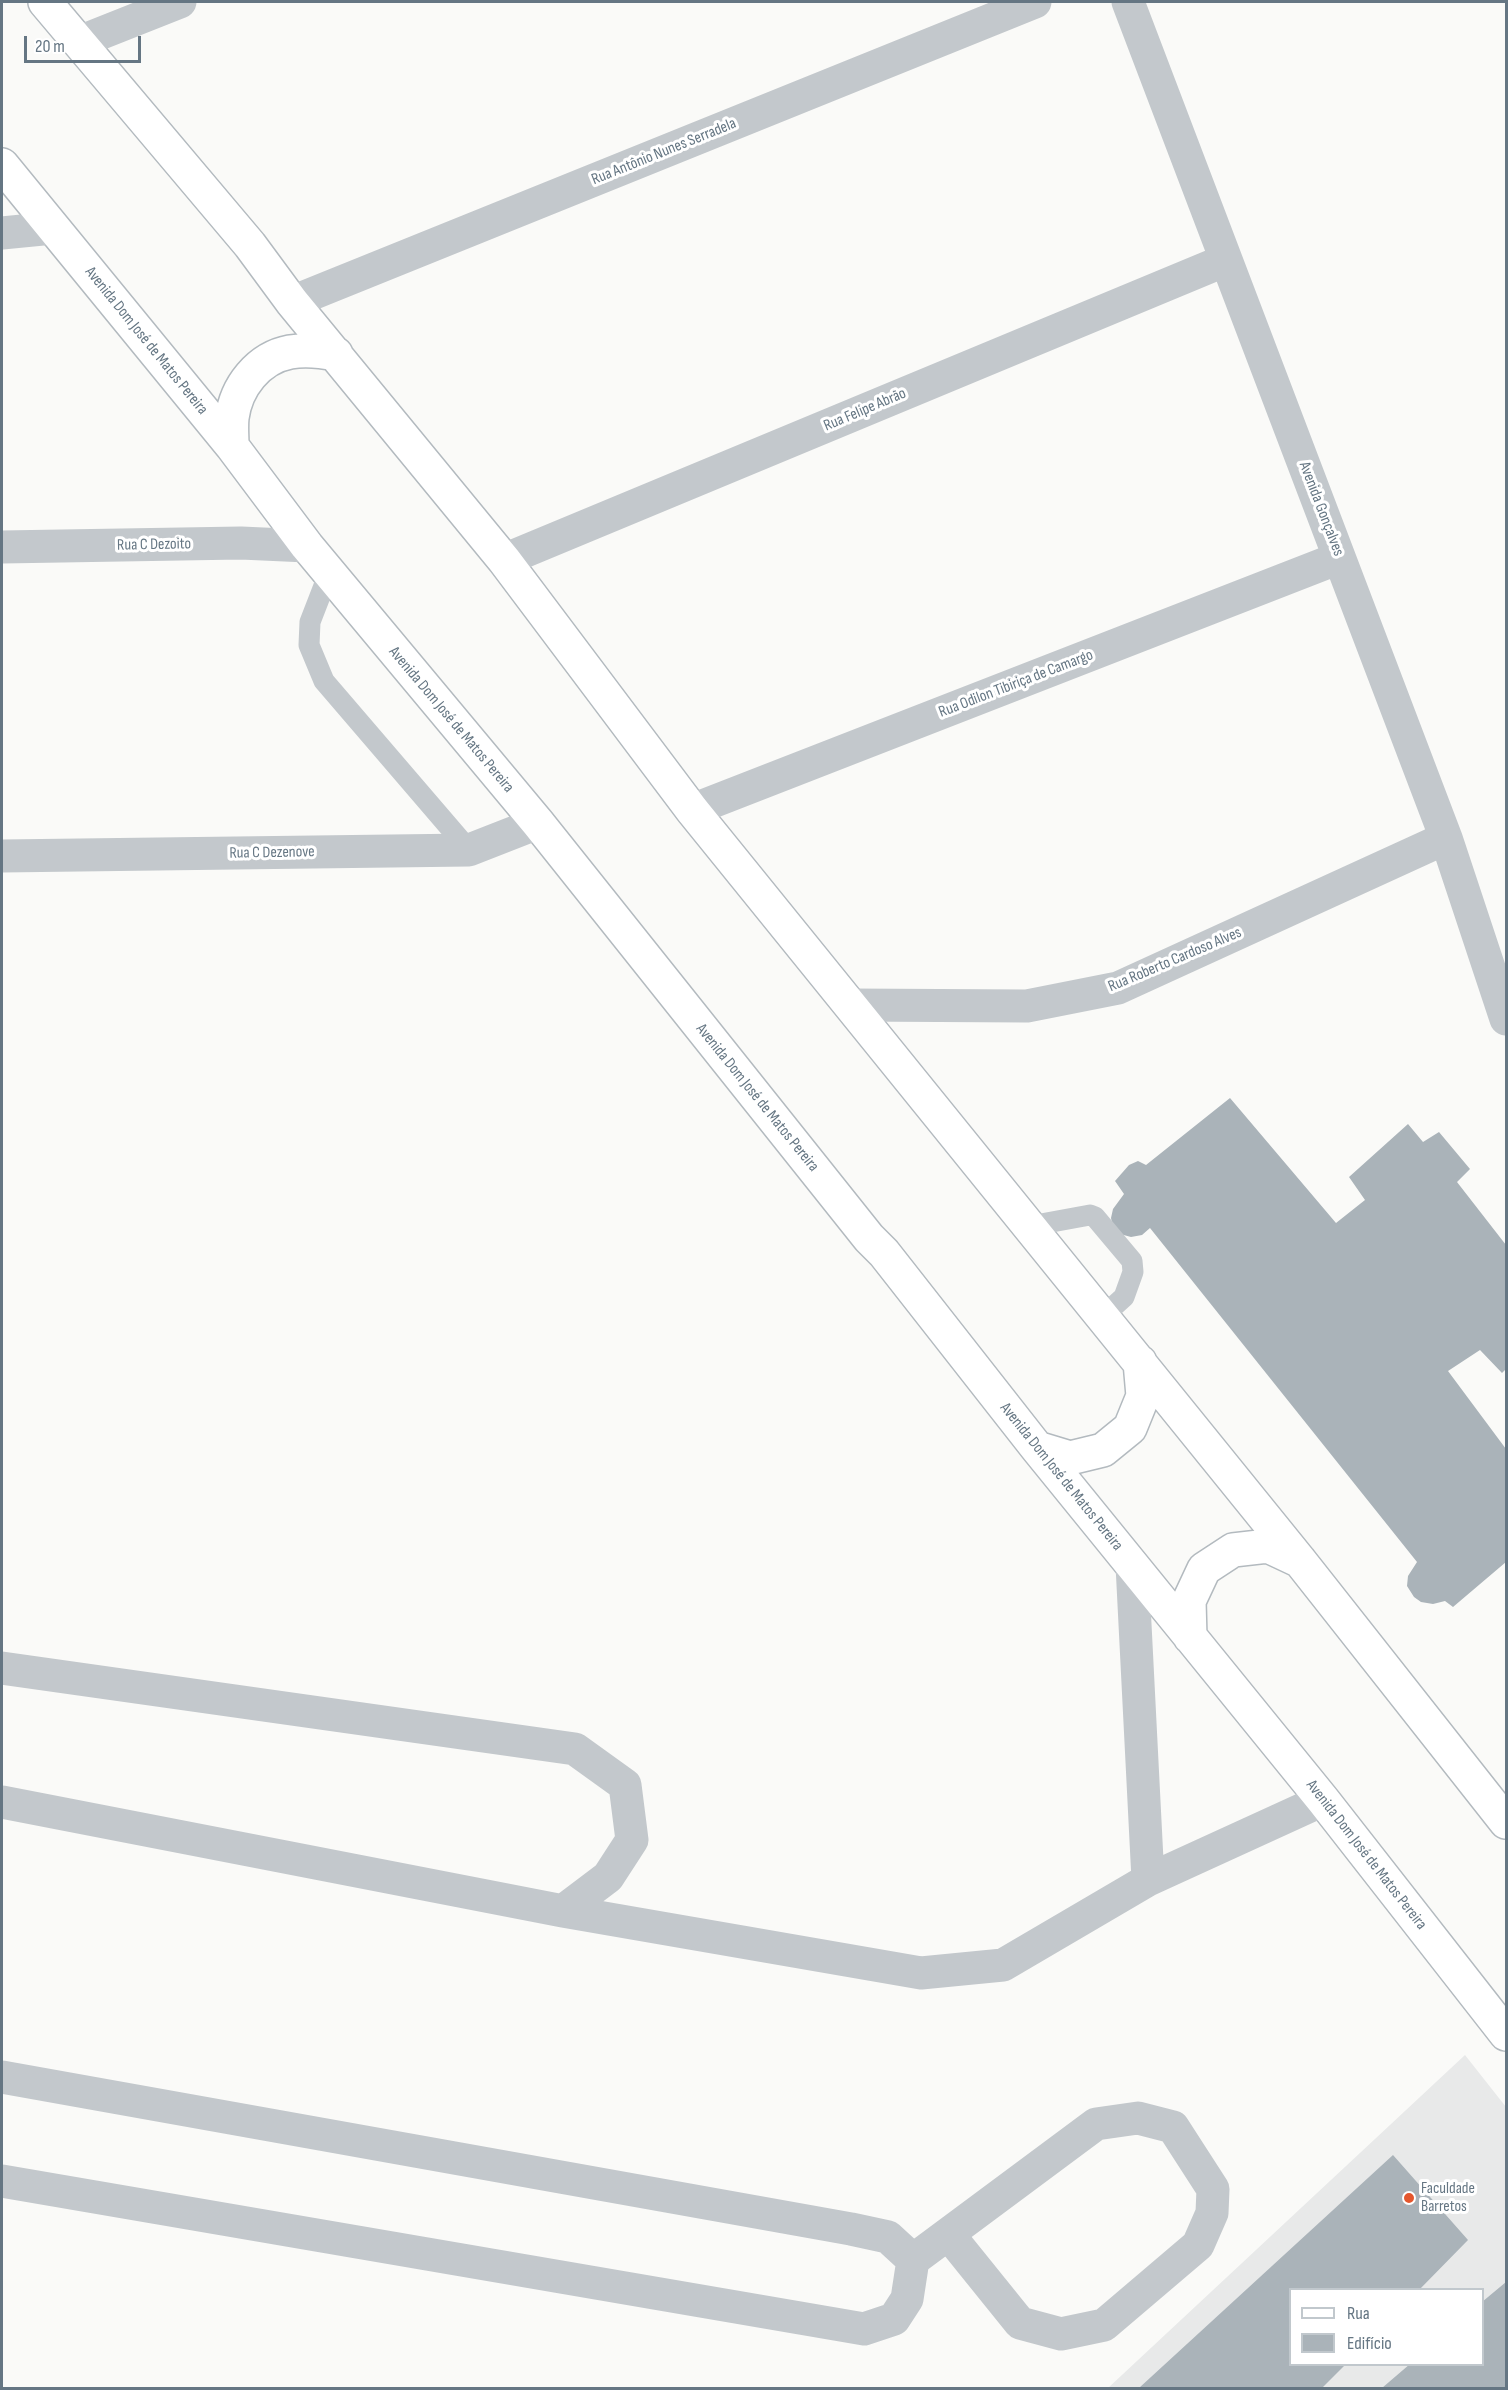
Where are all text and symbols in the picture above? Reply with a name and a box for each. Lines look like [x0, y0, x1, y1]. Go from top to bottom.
scale bar [27, 24, 144, 62]
text: 20 m [35, 36, 65, 57]
street label: Rua Antônio Nunes Serradela [589, 114, 739, 190]
street label: Avenida Dom José de Matos Pereira [80, 263, 212, 419]
street label: Rua Felipe Abrão [821, 384, 909, 436]
street label: Avenida Gonçalves [1294, 459, 1348, 559]
street label: Rua C Dezoito [117, 535, 191, 555]
street label: Avenida Dom José de Matos Pereira [384, 643, 518, 797]
street label: Rua Odilon Tibiriça de Camargo [936, 646, 1096, 722]
street label: Rua C Dezenove [229, 843, 315, 863]
street label: Rua Roberto Cardoso Alves [1105, 923, 1245, 997]
street label: Avenida Dom José de Matos Pereira [691, 1020, 823, 1176]
street label: Avenida Dom José de Matos Pereira [995, 1399, 1127, 1555]
street label: Avenida Dom José de Matos Pereira [1302, 1776, 1430, 1934]
place label: Faculdade Barretos [1421, 2179, 1475, 2217]
marker: Faculdade Barretos [1402, 2191, 1416, 2205]
legend [1289, 2288, 1484, 2366]
text: Rua [1347, 2303, 1370, 2324]
text: Edifício [1347, 2333, 1392, 2354]

